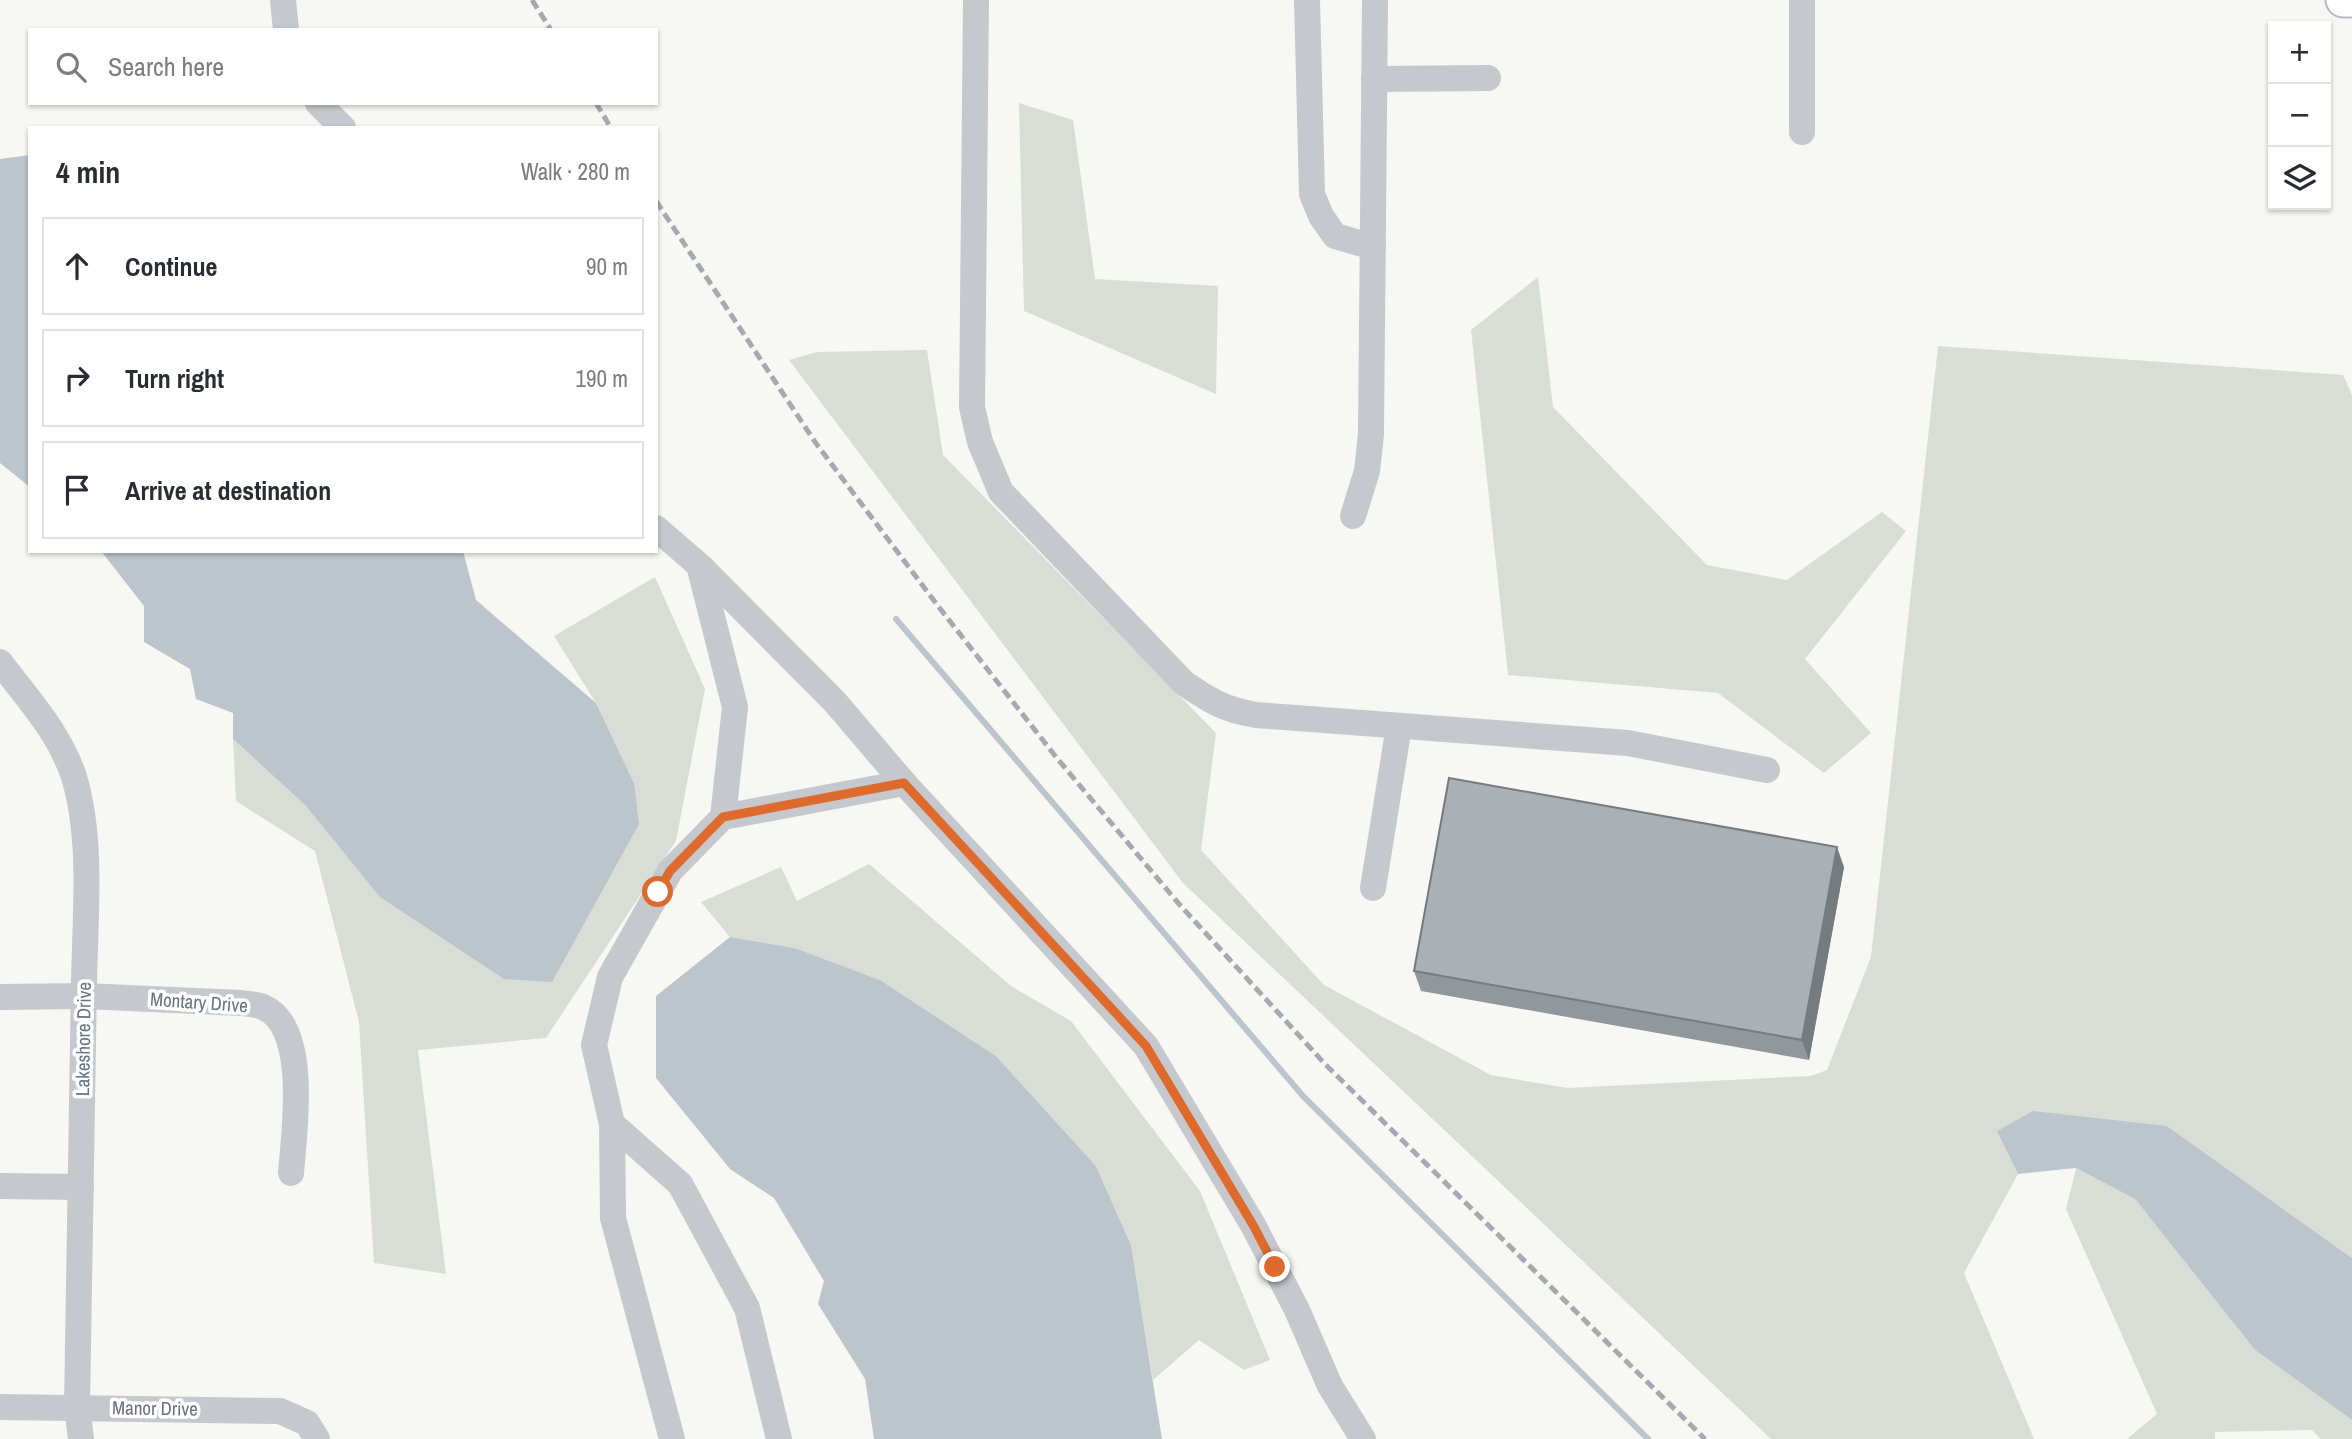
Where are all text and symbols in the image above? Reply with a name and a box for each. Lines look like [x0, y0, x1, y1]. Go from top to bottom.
map controls [2268, 21, 2331, 210]
button: + [2268, 21, 2331, 84]
search box [28, 28, 658, 105]
icon: search [52, 48, 90, 86]
text: Search here [108, 49, 224, 84]
button: − [2268, 84, 2331, 147]
button: layers [2268, 147, 2331, 210]
text: 4 min [56, 152, 120, 192]
text: Walk · 280 m [521, 156, 630, 187]
icon: ahead [58, 247, 96, 285]
text: Continue [125, 249, 217, 284]
text: 90 m [586, 251, 628, 282]
icon: right [58, 359, 96, 397]
text: Turn right [125, 361, 224, 396]
text: 190 m [576, 363, 628, 394]
icon: arrive [58, 471, 96, 509]
text: Arrive at destination [125, 473, 331, 508]
route start [642, 876, 673, 907]
street label: Lakeshore Drive [69, 982, 97, 1096]
street label: Montary Drive [149, 986, 249, 1018]
route end [1259, 1251, 1290, 1282]
street label: Manor Drive [112, 1394, 198, 1422]

